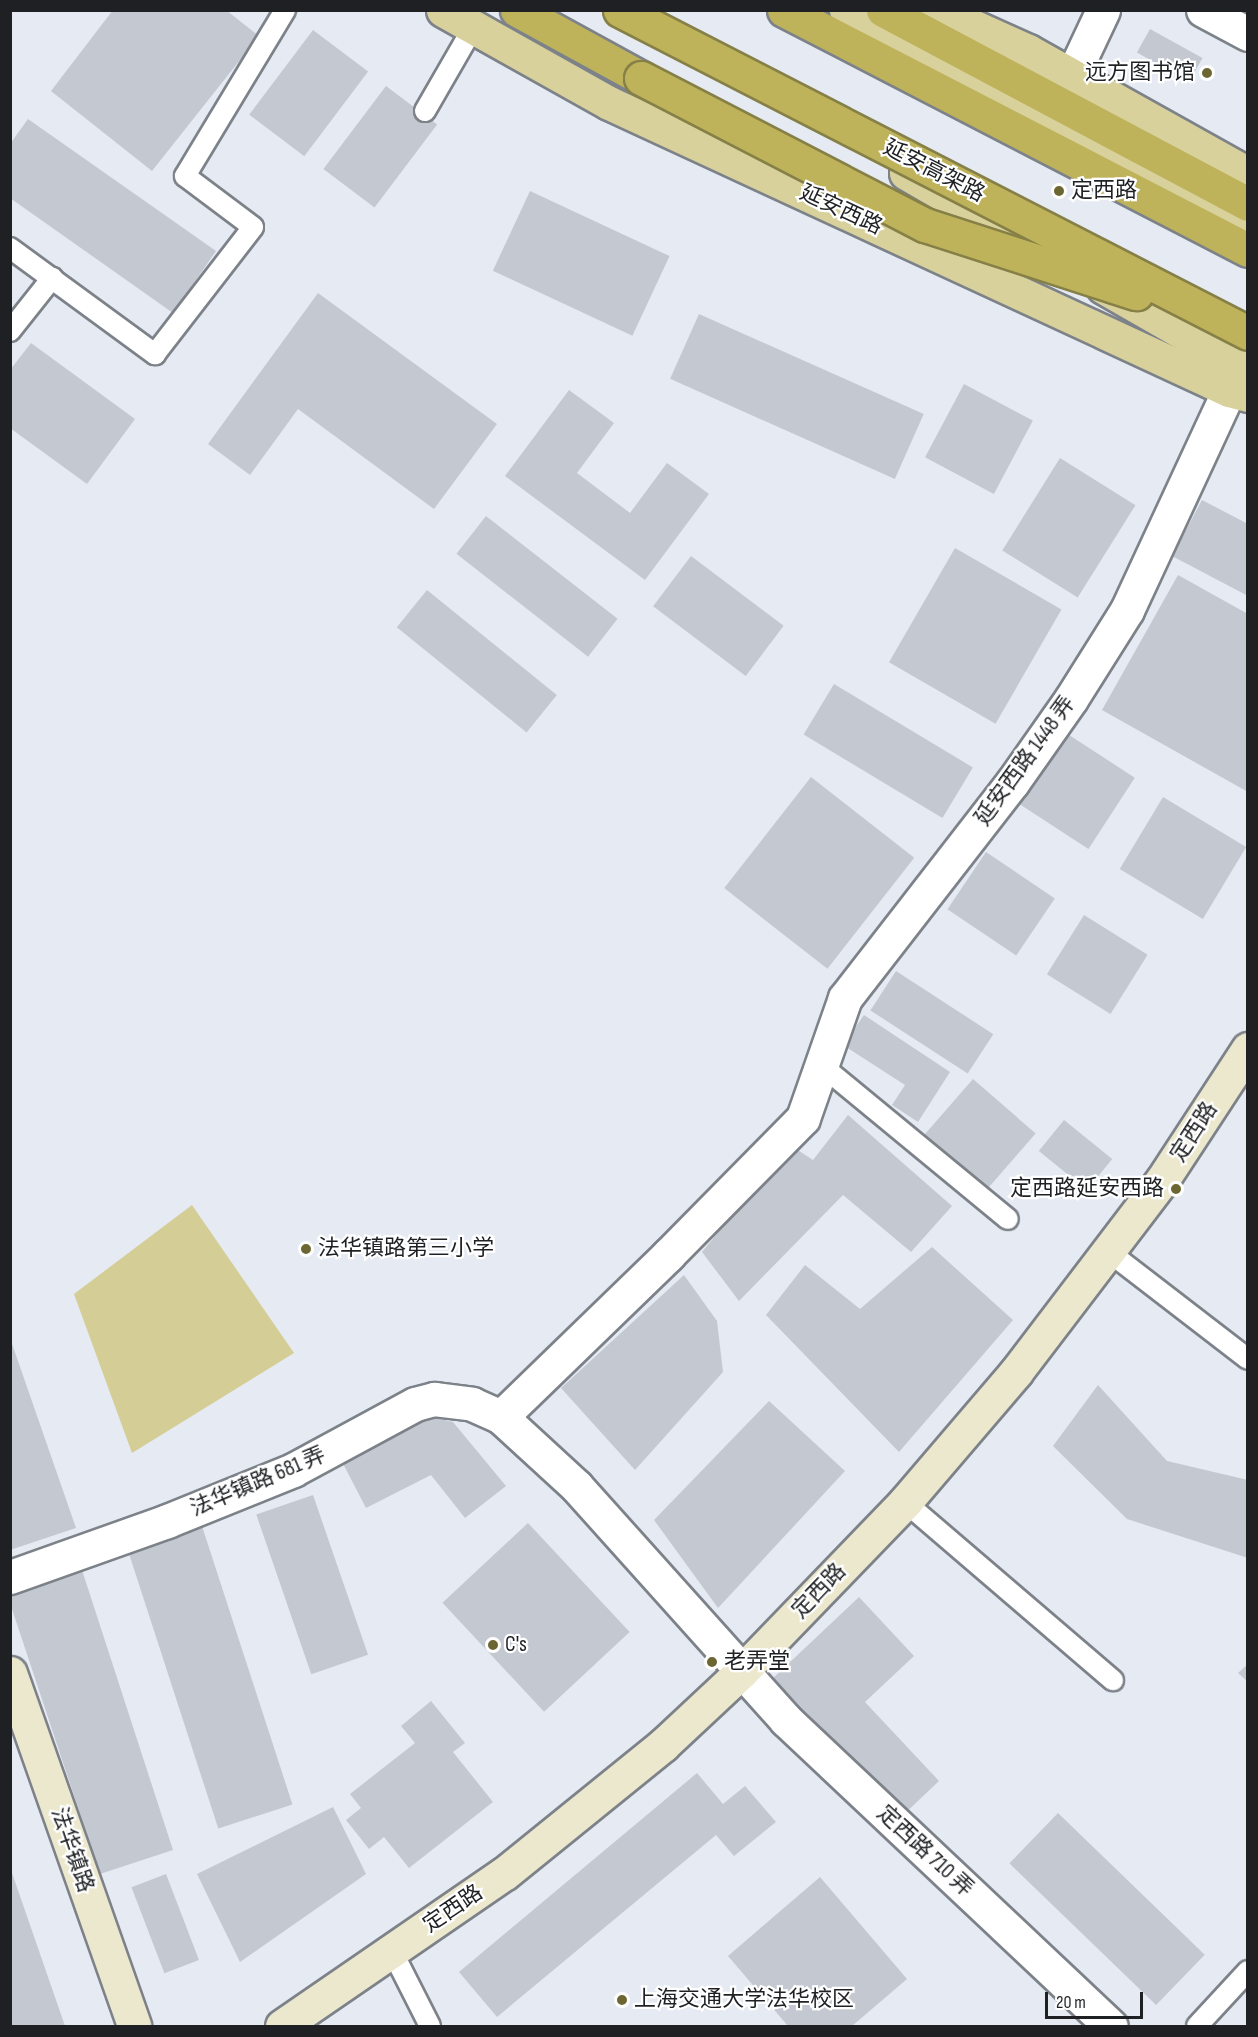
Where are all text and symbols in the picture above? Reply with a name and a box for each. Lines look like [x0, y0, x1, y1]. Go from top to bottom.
place label: 远方图书馆 [1085, 60, 1195, 86]
marker: 远方图书馆 [1200, 66, 1214, 80]
street label: 延安高架路 [879, 134, 989, 208]
place label: 定西路 [1071, 178, 1137, 204]
street label: 延安西路 [796, 179, 886, 241]
marker: 定西路 [1052, 184, 1066, 198]
street label: 延安西路 1448 弄 [969, 691, 1081, 831]
street label: 定西路 [1165, 1097, 1223, 1167]
place label: 定西路延安西路 [1010, 1176, 1164, 1202]
marker: 定西路延安西路 [1169, 1182, 1183, 1196]
place label: 法华镇路第三小学 [318, 1236, 494, 1262]
marker: 法华镇路第三小学 [299, 1242, 313, 1256]
street label: 法华镇路 681 弄 [187, 1442, 329, 1522]
street label: 定西路 [787, 1558, 851, 1624]
place label: C's [505, 1632, 527, 1658]
marker: C's [486, 1638, 500, 1652]
place label: 老弄堂 [724, 1649, 790, 1675]
marker: 老弄堂 [705, 1655, 719, 1669]
street label: 定西路 710 弄 [872, 1800, 978, 1902]
street label: 法华镇路 [45, 1804, 99, 1896]
street label: 定西路 [418, 1880, 488, 1938]
scale bar [1048, 1980, 1146, 2018]
place label: 上海交通大学法华校区 [634, 1987, 854, 2013]
text: 20 m [1056, 1992, 1086, 2013]
marker: 上海交通大学法华校区 [615, 1993, 629, 2007]

